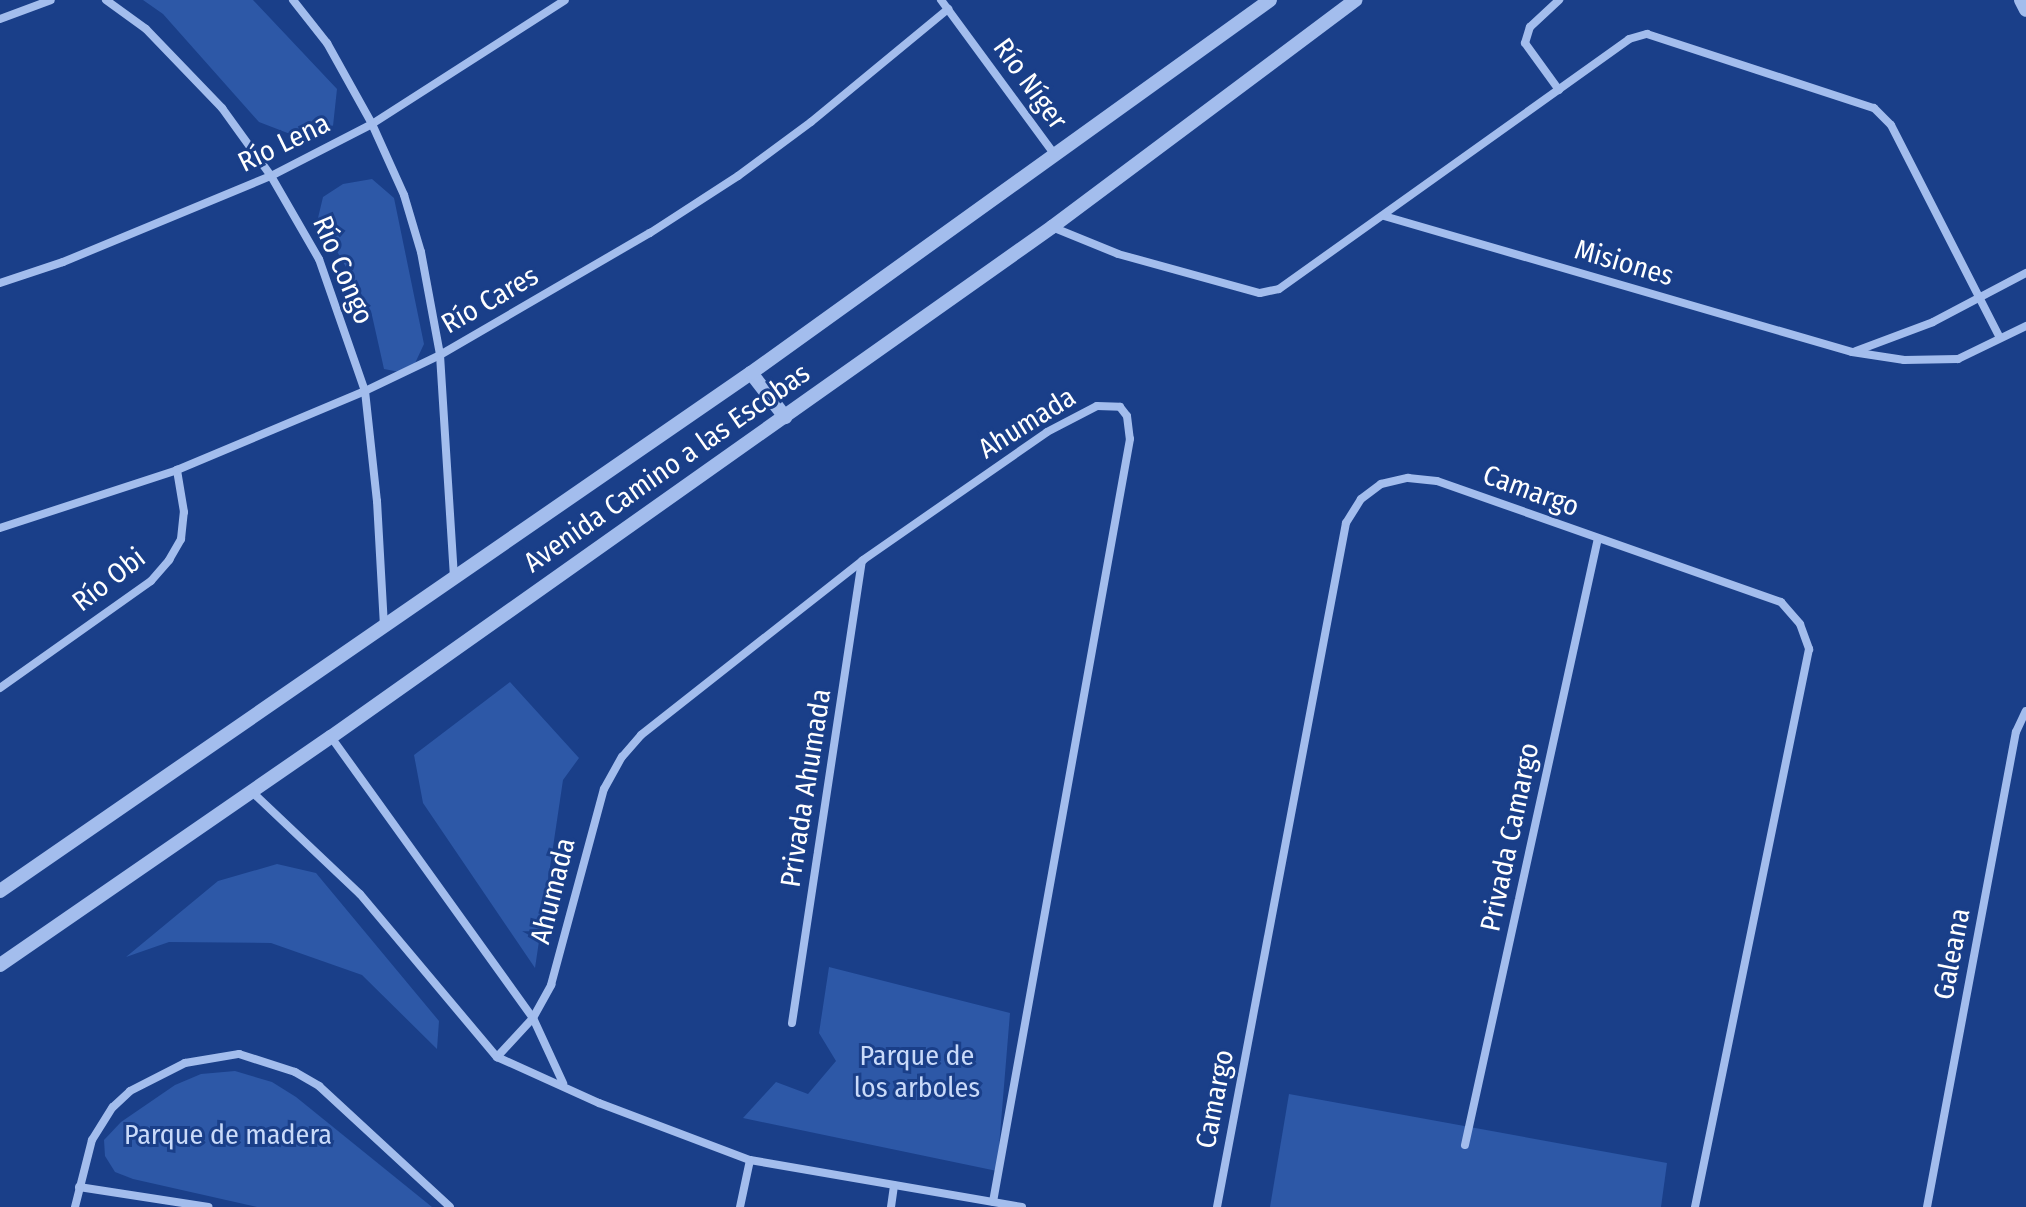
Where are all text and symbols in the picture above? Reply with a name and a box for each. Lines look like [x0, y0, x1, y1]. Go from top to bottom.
street label: Río Níger [986, 32, 1074, 136]
street label: Río Lena [233, 106, 335, 180]
street label: Río Congo [305, 211, 381, 329]
street label: Misiones [1571, 233, 1677, 293]
street label: Río Cares [436, 259, 544, 341]
street label: Avenida Camino a las Escobas [518, 356, 816, 580]
street label: Ahumada [972, 380, 1082, 466]
street label: Camargo [1478, 458, 1584, 524]
street label: Río Obi [66, 541, 152, 619]
street label: Privada Ahumada [774, 687, 838, 889]
street label: Privada Camargo [1474, 740, 1546, 934]
street label: Ahumada [524, 834, 582, 948]
street label: Galeana [1927, 905, 1977, 1003]
park label: Parque de los arboles [854, 1039, 980, 1105]
street label: Camargo [1189, 1047, 1241, 1151]
park label: Parque de madera [124, 1118, 332, 1152]

